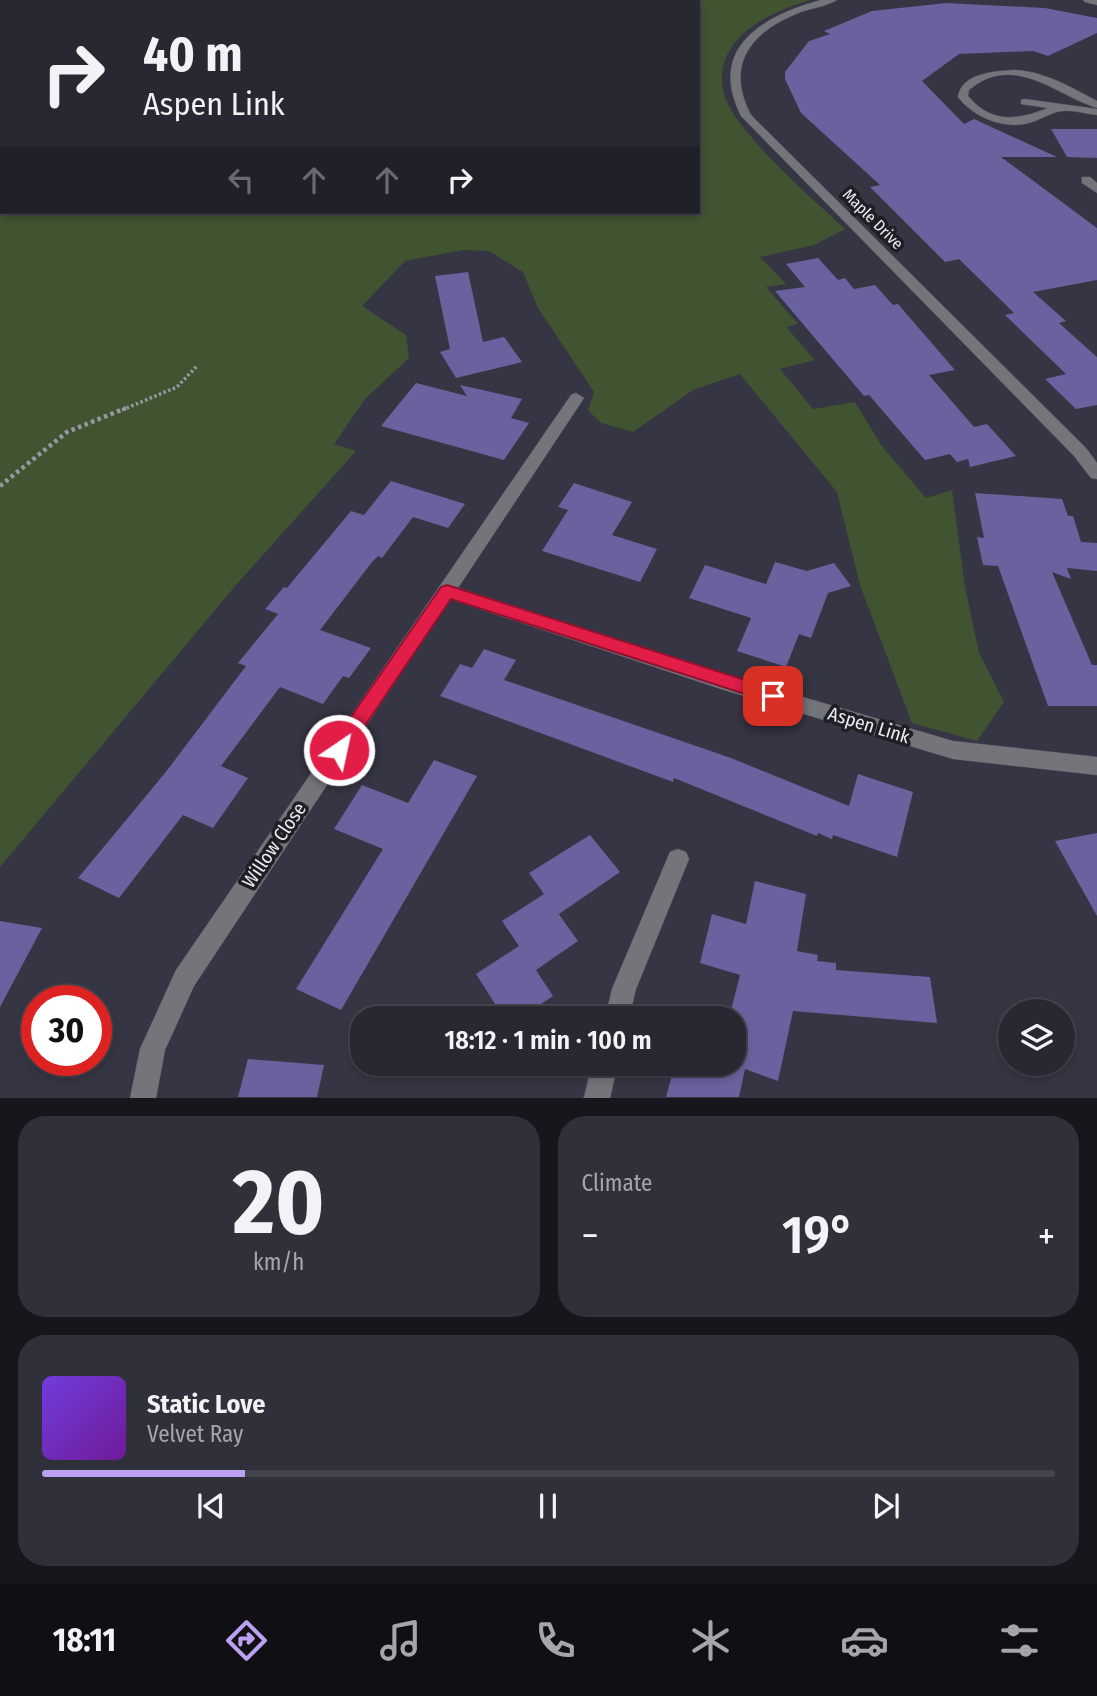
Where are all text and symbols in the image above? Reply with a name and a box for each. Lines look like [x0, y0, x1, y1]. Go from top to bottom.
text: 40 m [143, 25, 243, 84]
icon: right [28, 28, 119, 119]
text: Aspen Link [143, 85, 285, 123]
icon: left [222, 161, 260, 199]
icon: ahead [295, 161, 333, 199]
icon: ahead [368, 161, 406, 199]
icon: right [441, 161, 479, 199]
street label: Maple Drive [839, 185, 907, 253]
pin [743, 666, 803, 726]
icon: arrive [754, 677, 792, 715]
street label: Aspen Link [825, 702, 913, 748]
position arrow [302, 713, 376, 787]
street label: Willow Close [237, 798, 311, 892]
speed limit sign: 30 [21, 985, 112, 1076]
map controls [998, 999, 1075, 1076]
button: layers [998, 999, 1075, 1076]
text: 18:12 · 1 min · 100 m [444, 1025, 652, 1056]
text: 20 [233, 1148, 325, 1257]
text: Climate [582, 1169, 652, 1197]
text: 19° [782, 1204, 854, 1267]
text: − [582, 1213, 599, 1259]
text: + [1038, 1213, 1055, 1259]
text: km/h [253, 1248, 304, 1276]
text: Static Love [147, 1389, 265, 1420]
text: Velvet Ray [147, 1420, 243, 1448]
icon: previous [192, 1487, 230, 1525]
icon: pause [529, 1487, 567, 1525]
icon: next [867, 1487, 905, 1525]
icon: directions [222, 1616, 271, 1665]
icon: music [376, 1616, 425, 1665]
icon: phone [531, 1616, 580, 1665]
icon: climate [686, 1616, 735, 1665]
icon: car [840, 1616, 889, 1665]
icon: filters [995, 1616, 1044, 1665]
text: 18:11 [53, 1621, 116, 1659]

